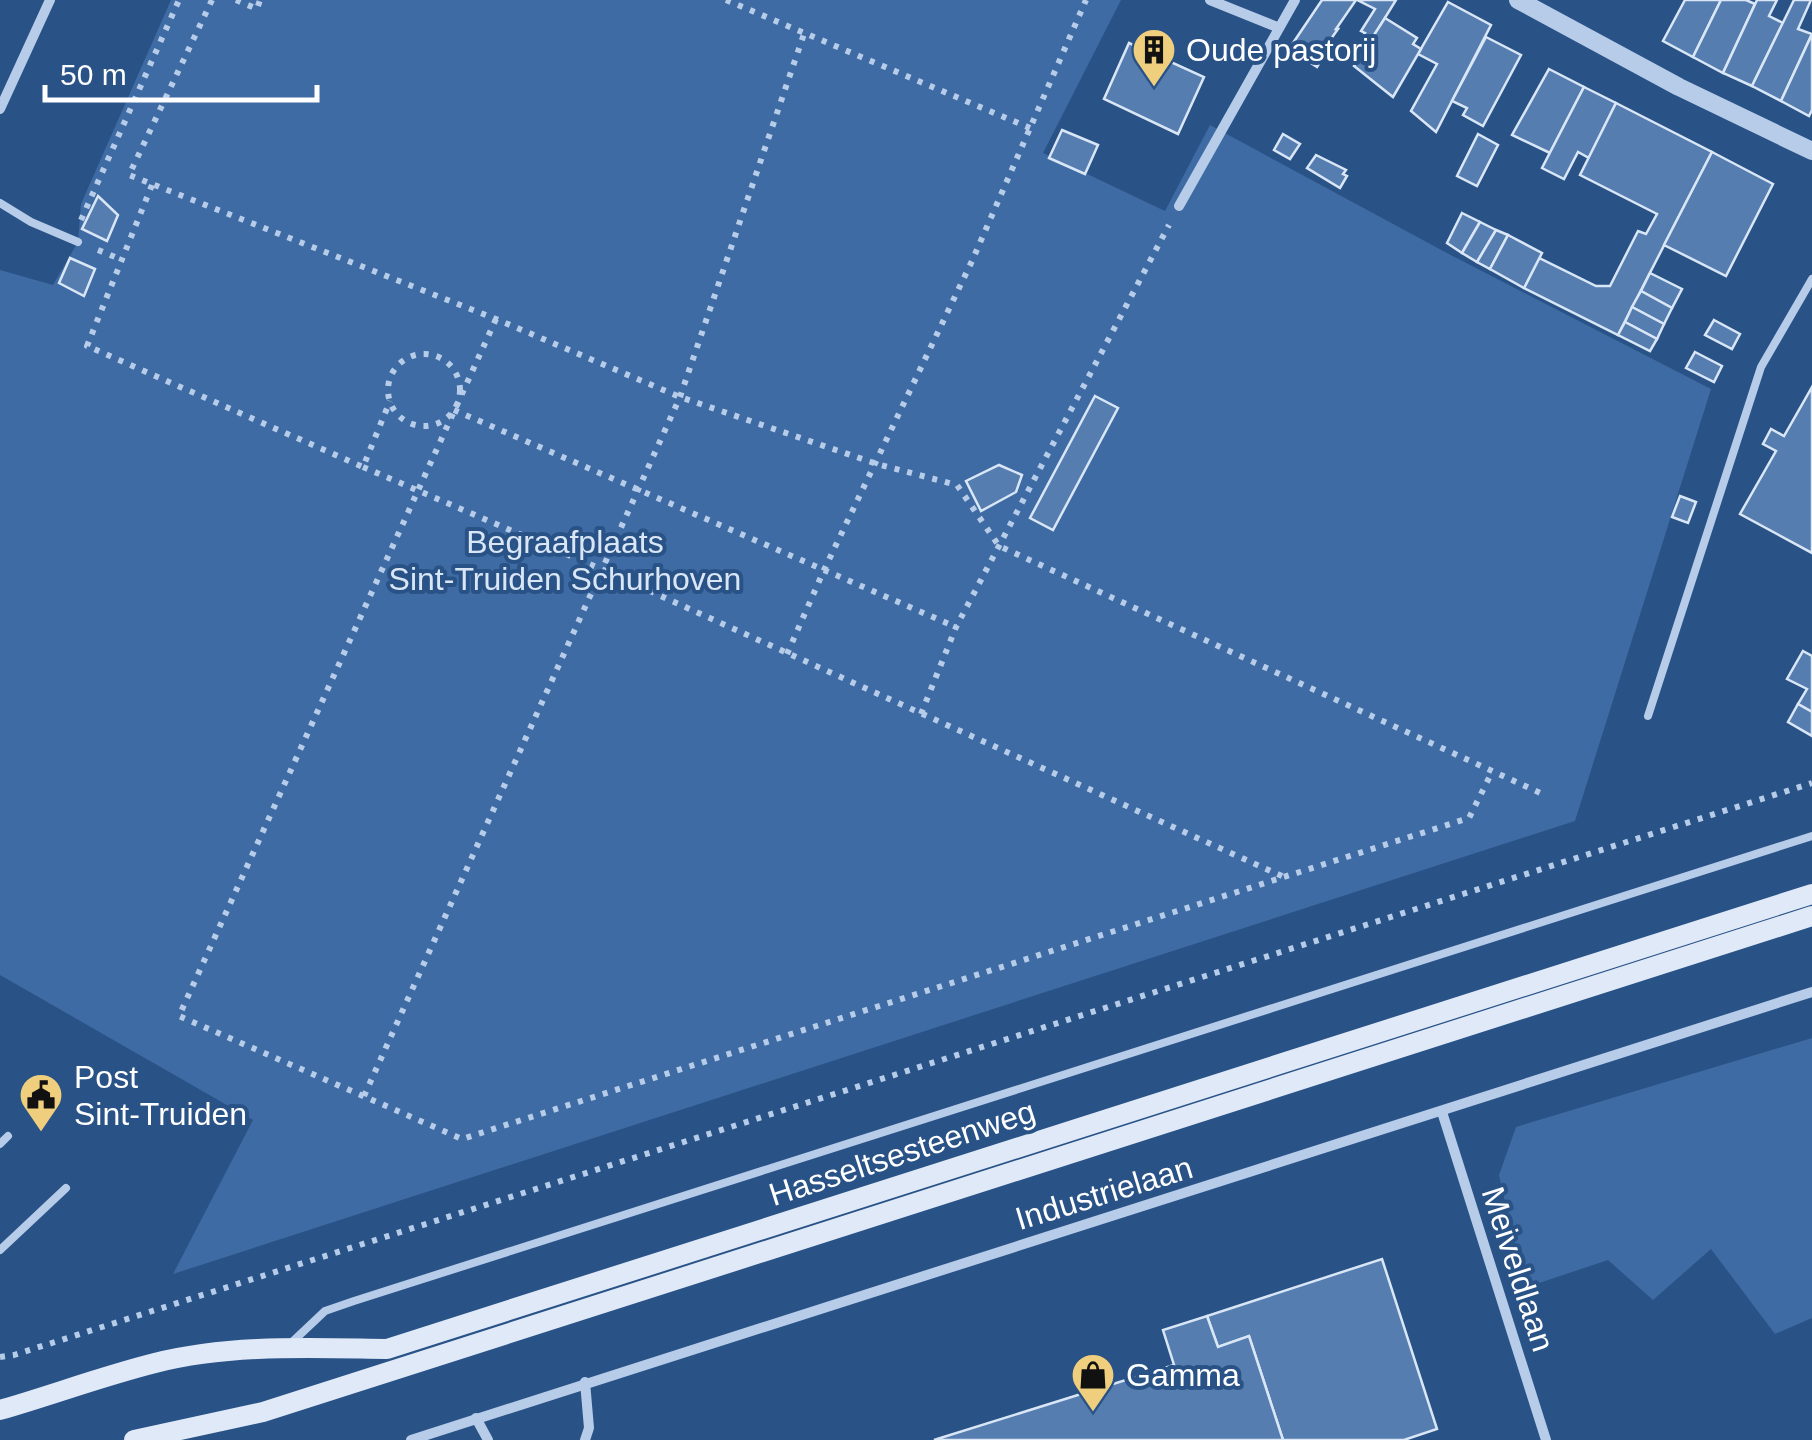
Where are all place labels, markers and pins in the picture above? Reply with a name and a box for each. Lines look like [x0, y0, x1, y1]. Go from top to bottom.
building icon: Oude pastorij [1131, 27, 1177, 88]
place label: Oude pastorij [1186, 32, 1376, 68]
place label: Post Sint-Truiden [74, 1059, 247, 1132]
public building icon: Post Sint-Truiden [18, 1072, 64, 1133]
shop icon: Gamma [1070, 1352, 1116, 1413]
place label: Gamma [1126, 1357, 1240, 1393]

